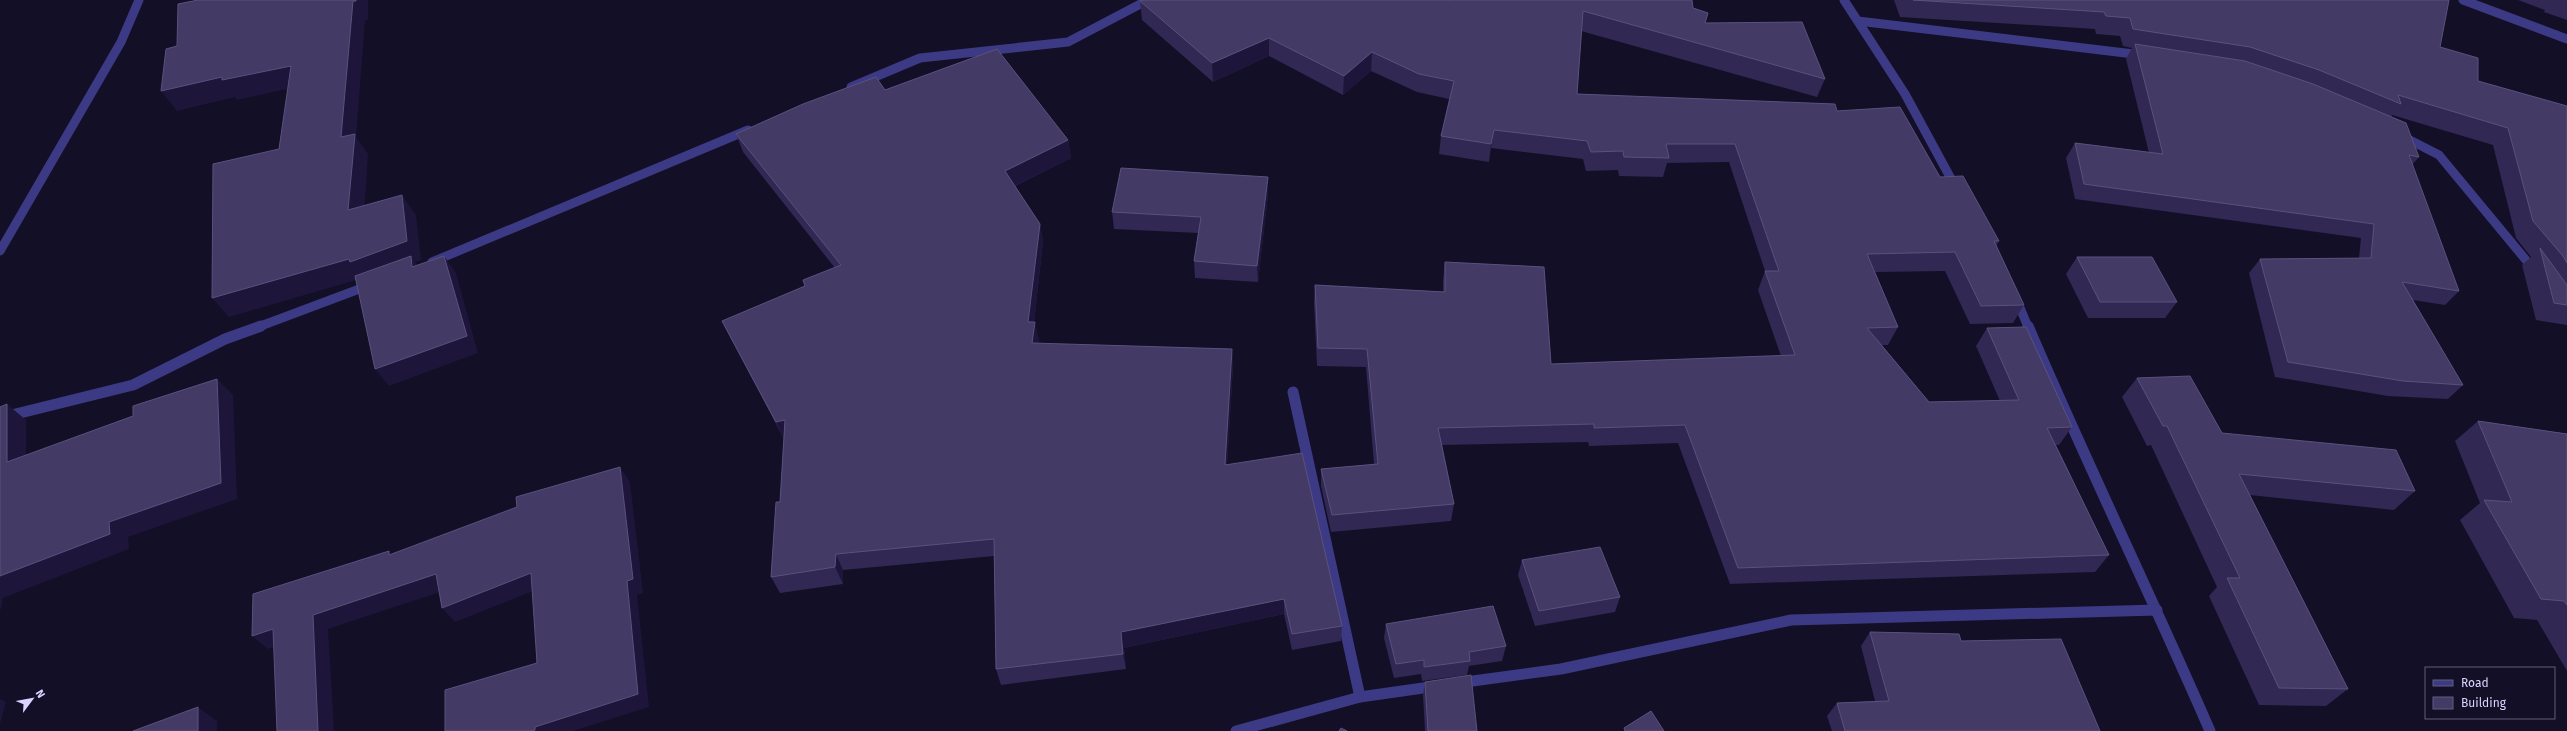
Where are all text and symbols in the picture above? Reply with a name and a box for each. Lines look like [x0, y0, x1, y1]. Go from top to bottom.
legend [2425, 667, 2555, 719]
text: Road [2461, 676, 2489, 690]
north arrow [12, 679, 52, 719]
text: N [33, 687, 48, 701]
text: Building [2461, 696, 2507, 710]

